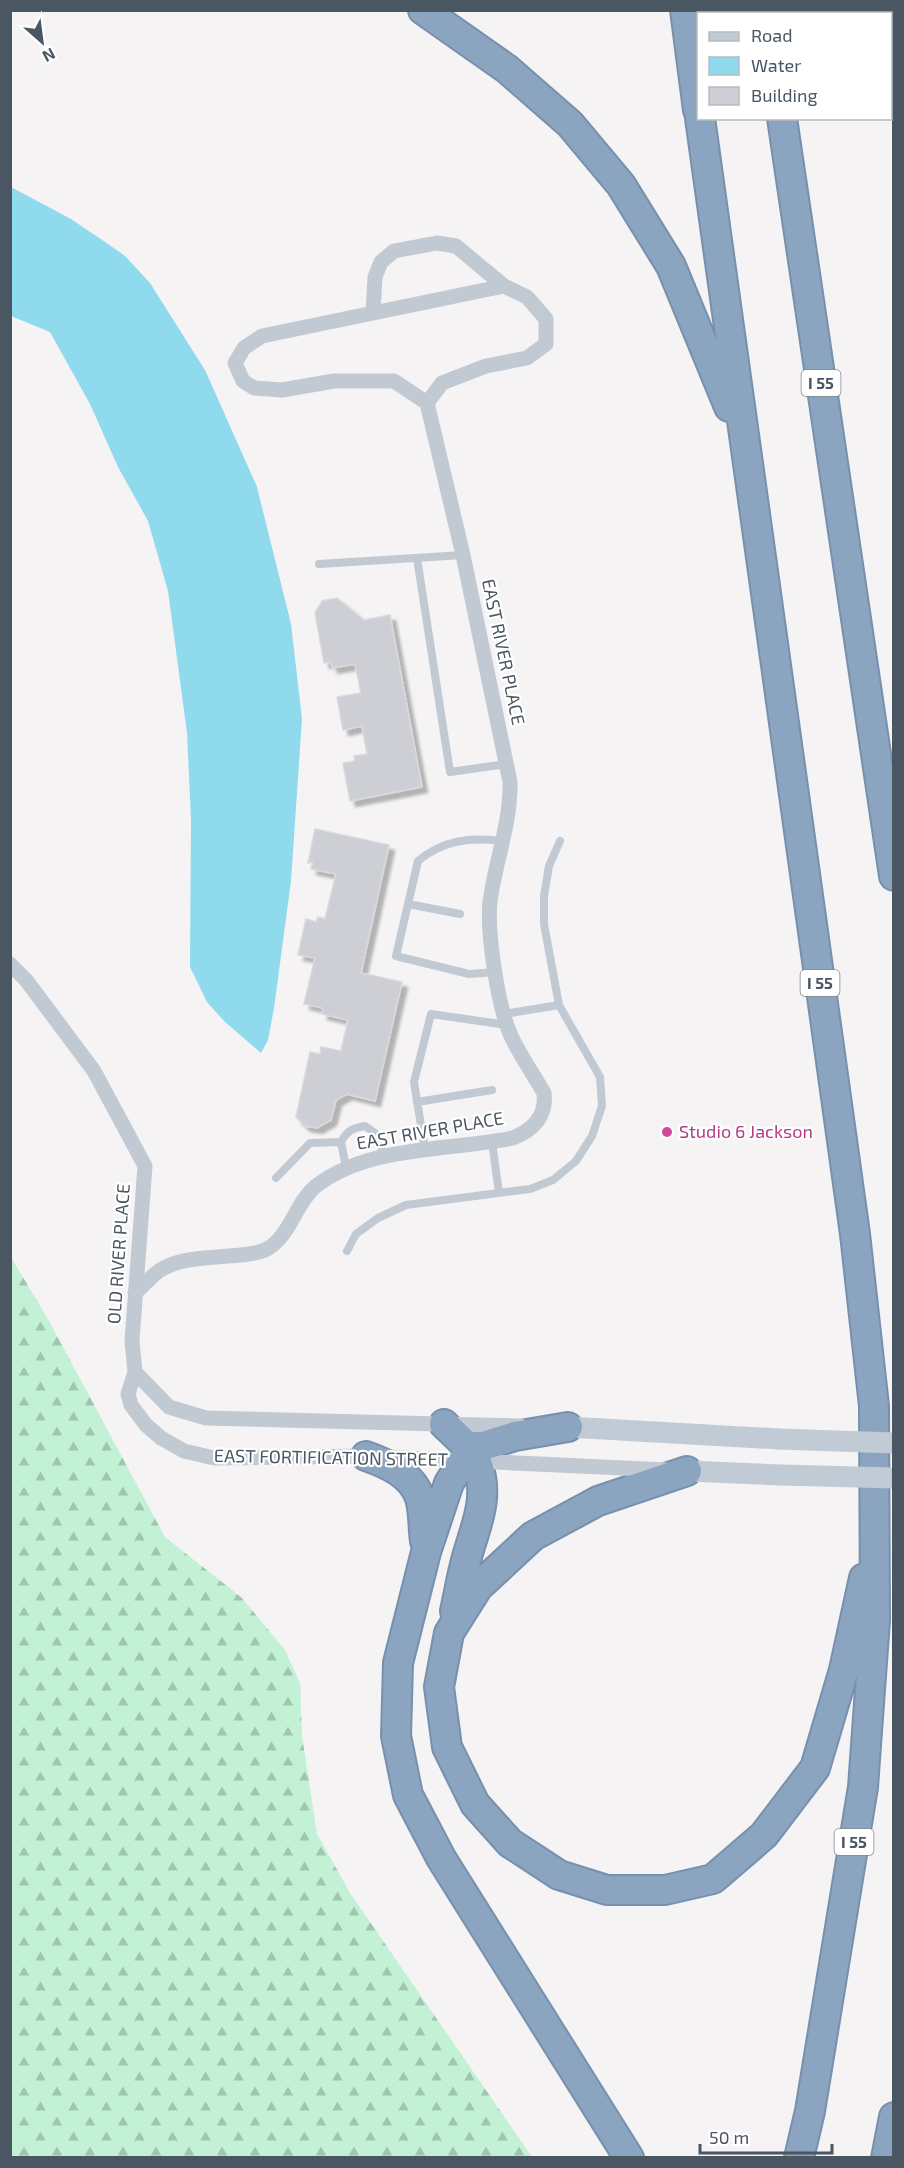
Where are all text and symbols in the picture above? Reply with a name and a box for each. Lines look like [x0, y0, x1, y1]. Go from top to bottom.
north arrow [12, 12, 72, 72]
legend [697, 12, 892, 120]
text: Road [751, 24, 792, 46]
text: N [40, 45, 59, 67]
text: Water [751, 54, 801, 76]
text: Building [751, 84, 818, 106]
road number: I 55 [802, 370, 840, 396]
street label: EAST RIVER PLACE [478, 577, 530, 727]
road number: I 55 [800, 970, 840, 996]
street label: EAST RIVER PLACE [355, 1106, 505, 1154]
place label: Studio 6 Jackson [679, 1120, 813, 1142]
marker: Studio 6 Jackson [660, 1125, 674, 1139]
street label: OLD RIVER PLACE [102, 1183, 134, 1325]
street label: EAST FORTIFICATION STREET [214, 1444, 449, 1470]
road number: I 55 [834, 1829, 874, 1855]
scale bar [700, 2117, 832, 2155]
text: 50 m [709, 2126, 749, 2148]

